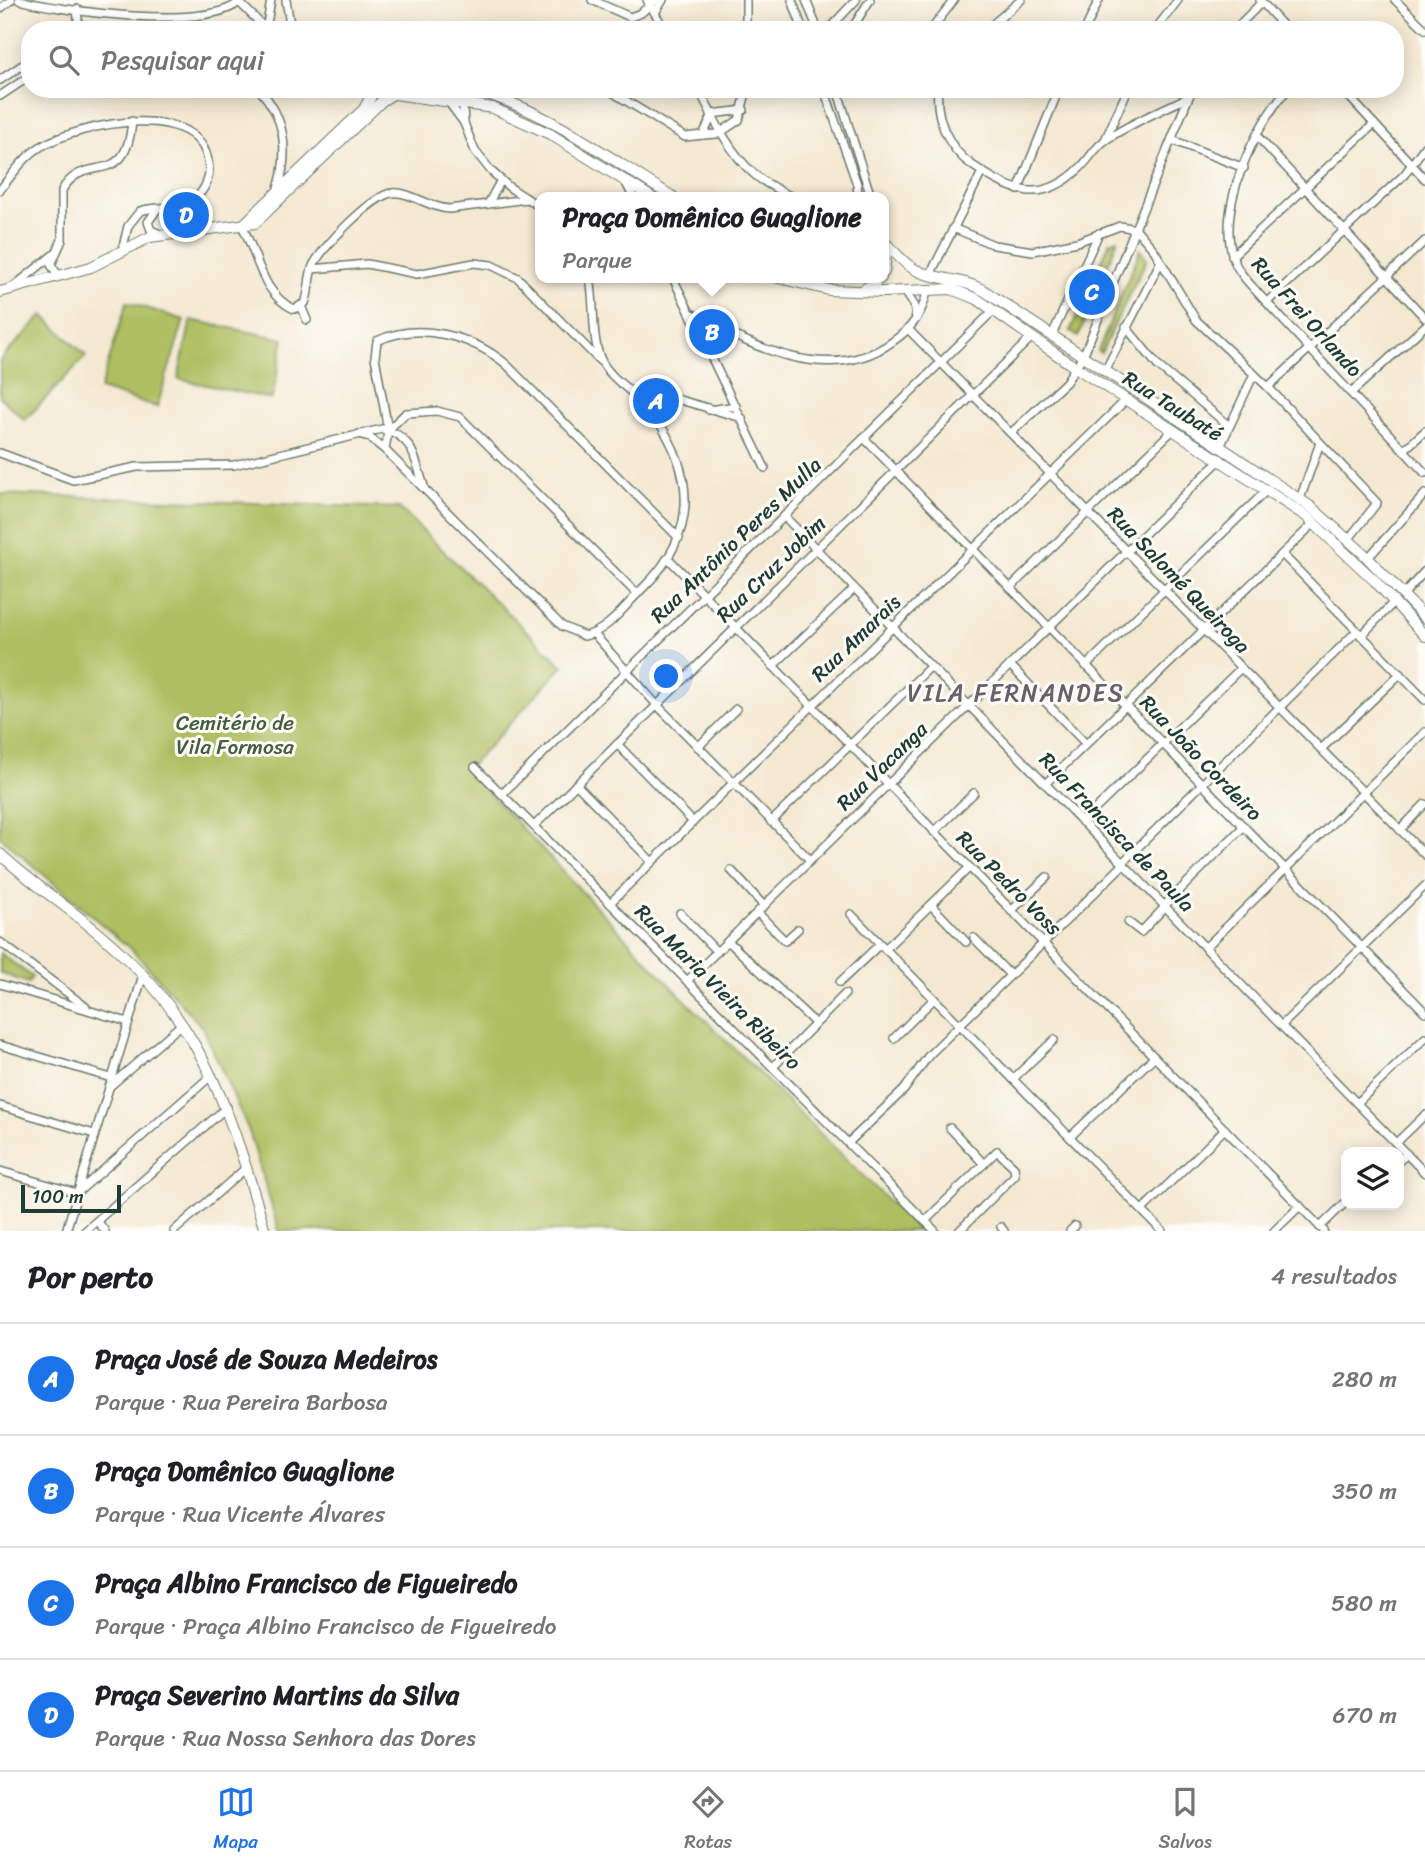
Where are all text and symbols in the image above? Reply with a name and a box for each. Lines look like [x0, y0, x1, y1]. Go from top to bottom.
search box [21, 21, 1404, 98]
text: Pesquisar aqui [101, 37, 264, 83]
icon: search [45, 41, 83, 79]
pin: D [163, 189, 209, 241]
popup [535, 192, 889, 283]
text: Praça Domênico Guaglione [562, 194, 862, 240]
text: Parque [562, 240, 632, 281]
street label: Rua Frei Orlando [1242, 247, 1372, 387]
pin: C [1069, 266, 1115, 318]
pin: B [689, 306, 735, 358]
street label: Rua Taubaté [1115, 360, 1231, 452]
pin: A [633, 375, 679, 427]
street label: Rua Antônio Peres Mulla [641, 447, 831, 633]
street label: Rua Salomé Queiroga [1098, 497, 1260, 663]
street label: Rua Cruz Jobim [707, 506, 835, 632]
street label: Rua Amarais [802, 584, 910, 691]
your location [649, 659, 683, 693]
district label: VILA FERNANDES [907, 672, 1125, 714]
street label: Rua João Cordeiro [1130, 685, 1272, 831]
park label: Cemitério de Vila Formosa [176, 704, 294, 766]
street label: Rua Vacanga [827, 712, 937, 820]
street label: Rua Francisca de Paula [1030, 743, 1205, 922]
street label: Rua Pedro Voss [947, 821, 1071, 945]
street label: Rua Maria Vieira Ribeiro [625, 894, 811, 1080]
map controls [1341, 1147, 1404, 1210]
button: layers [1341, 1147, 1404, 1210]
text: 100 m [32, 1180, 84, 1213]
scale bar [21, 1182, 121, 1214]
text: Por perto [28, 1250, 153, 1304]
text: 4 resultados [1271, 1256, 1397, 1297]
text: Praça José de Souza Medeiros [95, 1336, 437, 1382]
text: A [43, 1359, 59, 1400]
text: 280 m [1332, 1359, 1397, 1400]
text: Parque · Rua Pereira Barbosa [95, 1382, 388, 1423]
text: Praça Domênico Guaglione [95, 1448, 394, 1494]
text: B [44, 1471, 58, 1512]
text: 350 m [1332, 1471, 1397, 1512]
text: Parque · Rua Vicente Álvares [95, 1494, 385, 1535]
text: Praça Albino Francisco de Figueiredo [95, 1560, 518, 1606]
text: C [44, 1583, 58, 1624]
text: 580 m [1331, 1583, 1397, 1624]
text: Parque · Praça Albino Francisco de Figueiredo [95, 1606, 556, 1647]
text: Praça Severino Martins da Silva [95, 1672, 459, 1718]
text: D [44, 1695, 58, 1736]
text: 670 m [1333, 1695, 1397, 1736]
text: Parque · Rua Nossa Senhora das Dores [95, 1718, 476, 1759]
tab: Mapa [213, 1783, 258, 1858]
tab: Rotas [684, 1783, 732, 1858]
tab: Salvos [1159, 1783, 1212, 1858]

